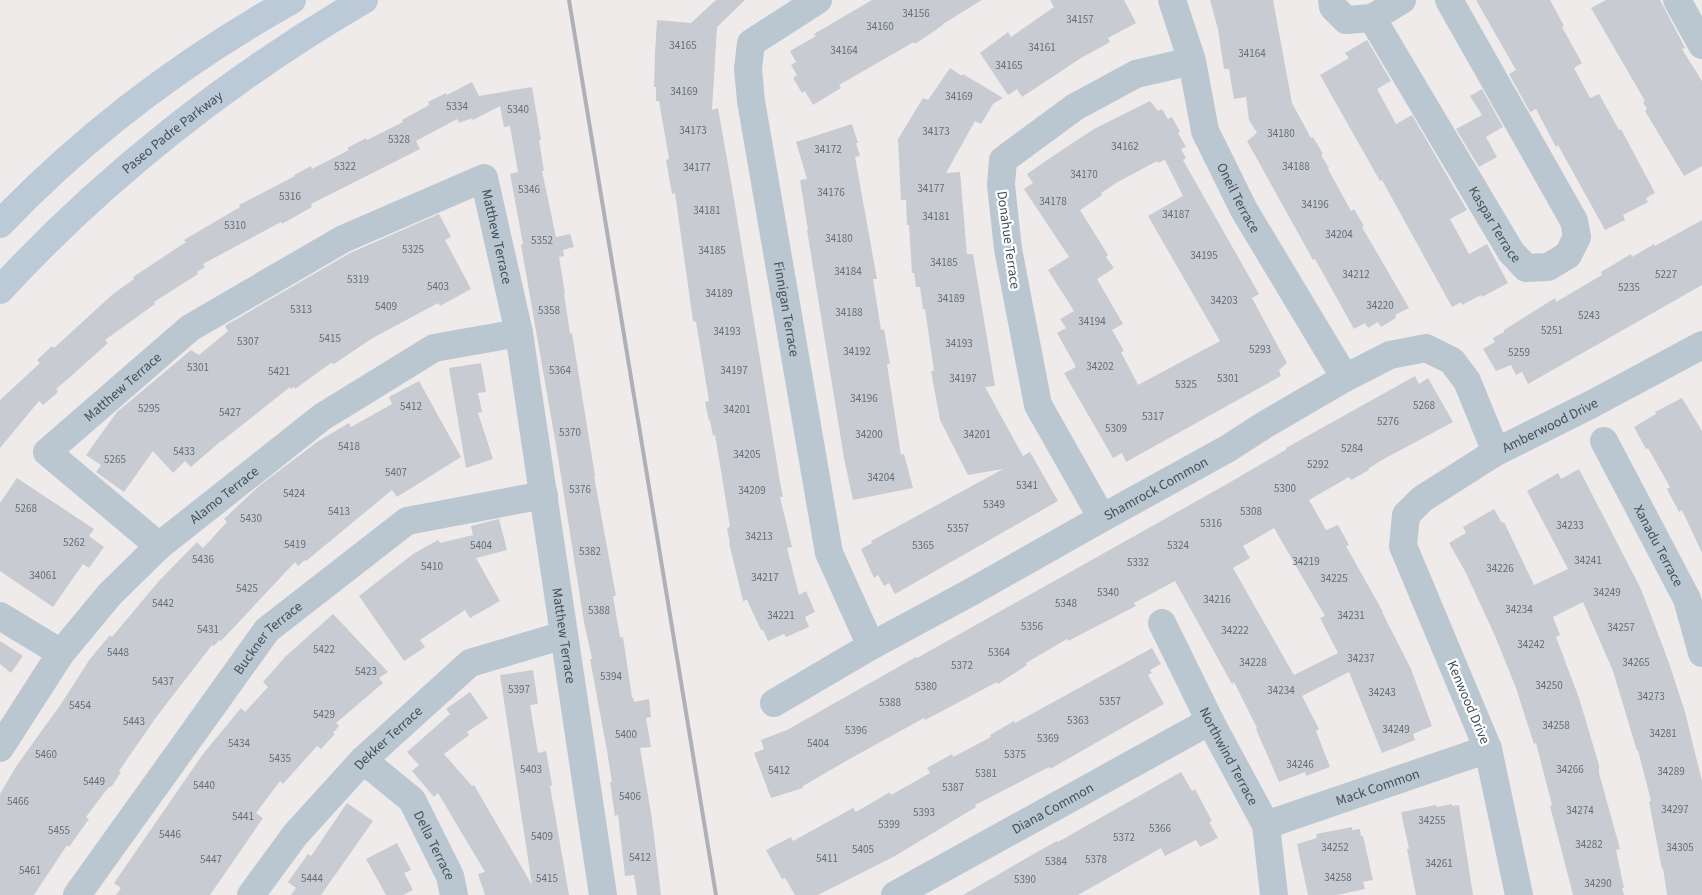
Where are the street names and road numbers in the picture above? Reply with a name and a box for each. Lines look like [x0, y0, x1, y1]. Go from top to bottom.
street label: Paseo Padre Parkway [118, 86, 228, 179]
street label: Oneil Terrace [1211, 159, 1265, 237]
street label: Kaspar Terrace [1463, 183, 1525, 268]
street label: Matthew Terrace [476, 187, 517, 286]
street label: Donahue Terrace [991, 190, 1025, 291]
street label: Finnigan Terrace [768, 260, 804, 359]
street label: Matthew Terrace [80, 348, 166, 427]
street label: Amberwood Drive [1499, 393, 1602, 458]
street label: Shamrock Common [1100, 452, 1212, 526]
street label: Alamo Terrace [186, 462, 263, 529]
street label: Xanadu Terrace [1628, 501, 1688, 591]
street label: Matthew Terrace [546, 586, 580, 685]
street label: Buckner Terrace [229, 597, 307, 679]
street label: Kenwood Drive [1442, 658, 1495, 747]
street label: Dekker Terrace [350, 702, 427, 775]
street label: Northwind Terrace [1194, 704, 1263, 809]
street label: Mack Common [1333, 764, 1423, 811]
street label: Diana Common [1008, 778, 1098, 840]
street label: Della Terrace [408, 808, 460, 882]

